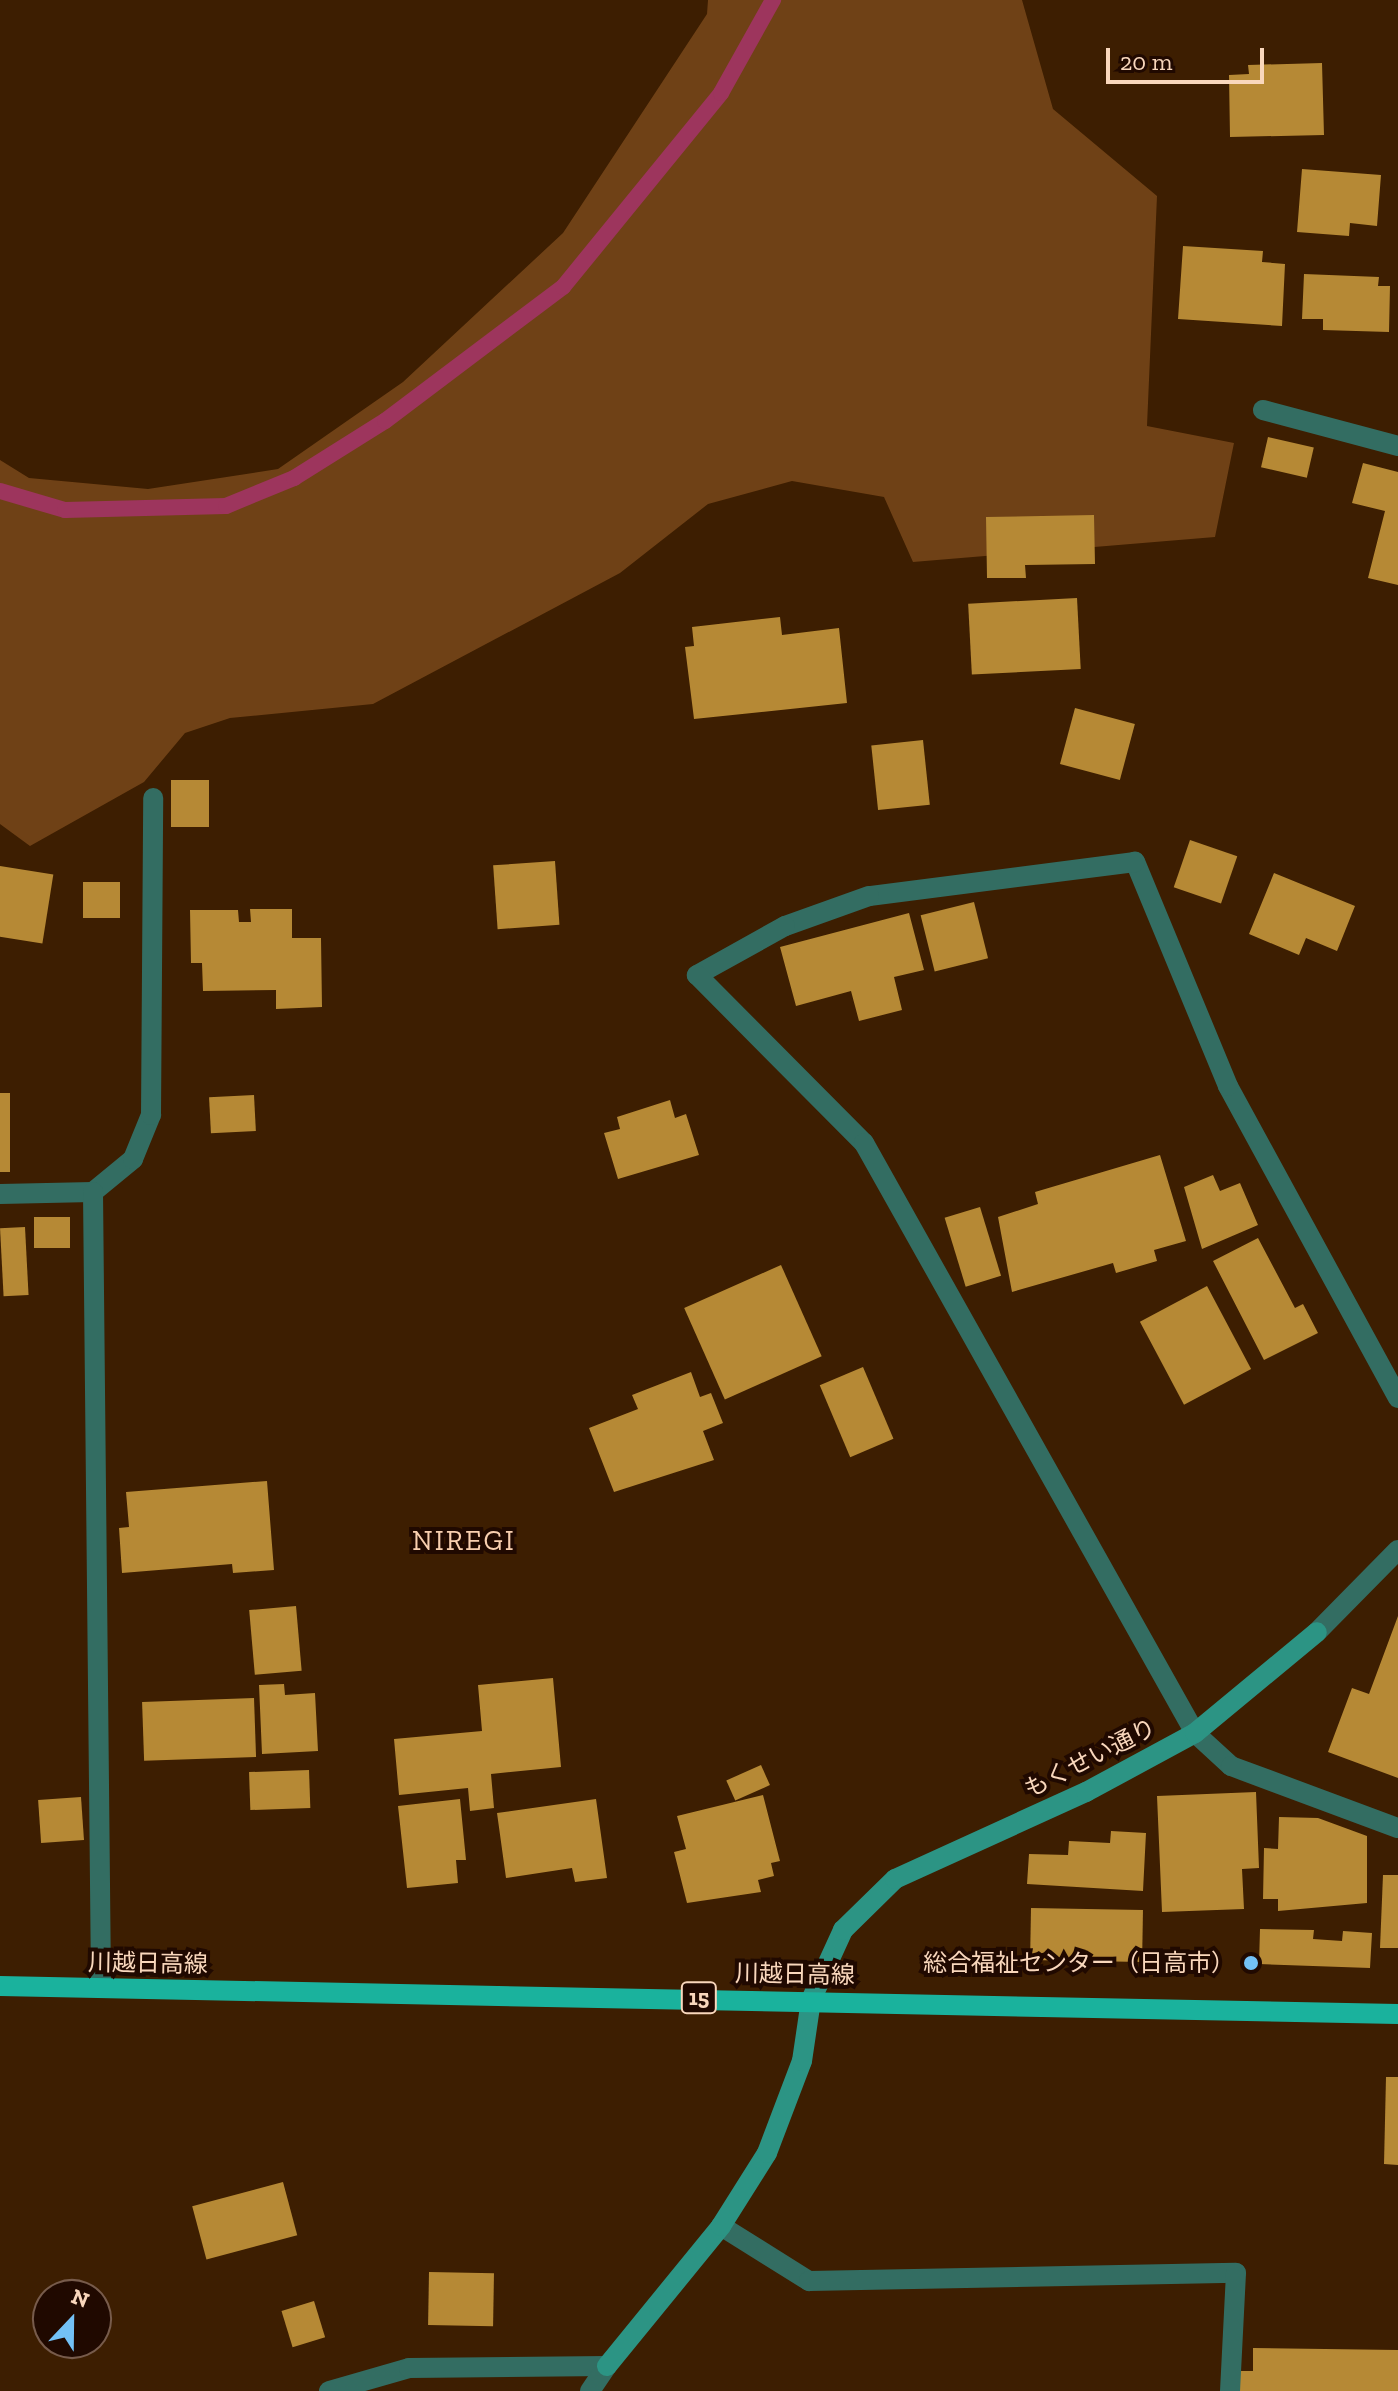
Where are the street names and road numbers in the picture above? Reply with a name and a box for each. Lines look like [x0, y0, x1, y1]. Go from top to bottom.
street label: もくせい通り [1019, 1712, 1161, 1804]
street label: 川越日高線 [88, 1948, 208, 1978]
street label: 川越日高線 [735, 1959, 855, 1989]
road number: 15 [679, 1980, 719, 2016]

